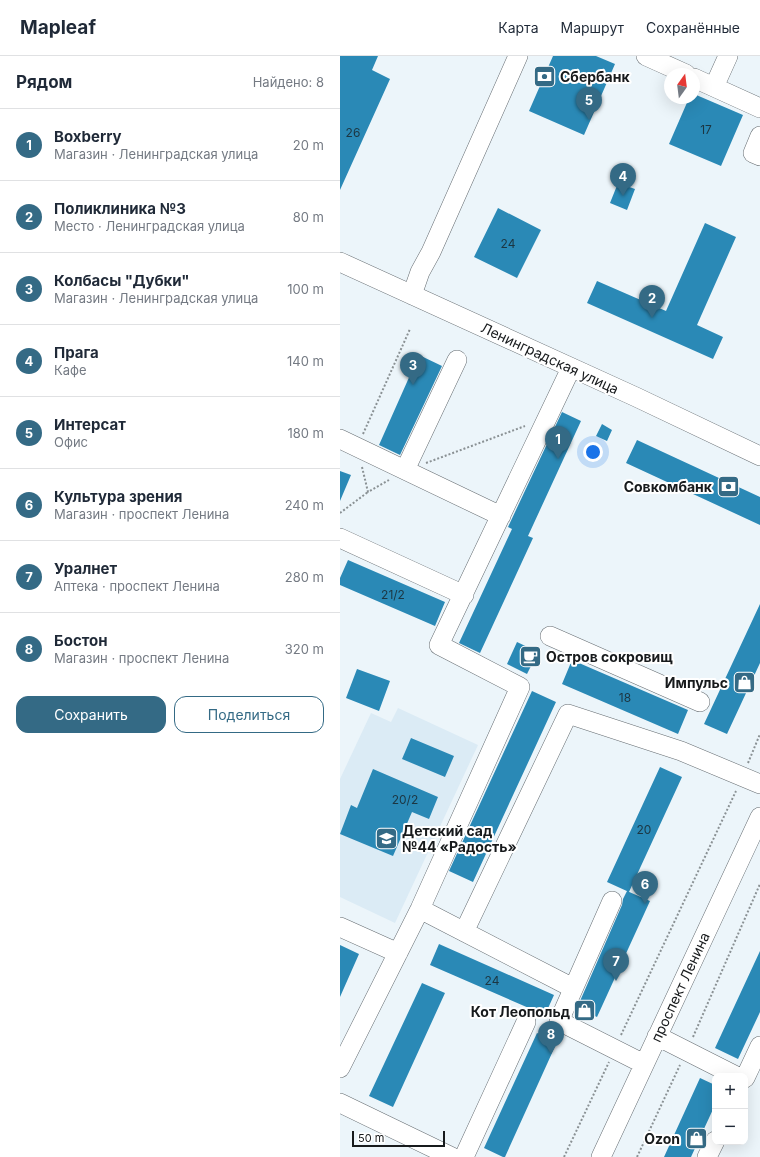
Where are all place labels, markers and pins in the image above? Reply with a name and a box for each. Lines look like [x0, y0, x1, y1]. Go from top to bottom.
bank icon: Сбербанк [532, 63, 558, 89]
place label: Сбербанк [560, 68, 630, 85]
pin: 5 [576, 87, 602, 120]
pin: 4 [610, 163, 636, 196]
pin: 2 [639, 285, 665, 318]
pin: 3 [400, 352, 426, 385]
pin: 1 [545, 426, 571, 459]
bank icon: Совкомбанк [715, 473, 741, 499]
place label: Совкомбанк [624, 478, 713, 495]
cafe icon: Остров сокровищ [518, 643, 544, 669]
place label: Остров сокровищ [546, 648, 673, 665]
shop icon: Импульс [731, 669, 757, 695]
place label: Импульс [665, 674, 728, 691]
place label: Детский сад №44 «Радость» [402, 822, 517, 855]
school or university icon: Детский сад №44 «Радость» [374, 825, 400, 851]
pin: 6 [632, 871, 658, 904]
pin: 7 [603, 948, 629, 981]
shop icon: Кот Леопольд [572, 998, 598, 1024]
place label: Кот Леопольд [471, 1003, 570, 1020]
pin: 8 [538, 1021, 564, 1054]
shop icon: Ozon [683, 1125, 709, 1151]
place label: Ozon [644, 1130, 680, 1147]

